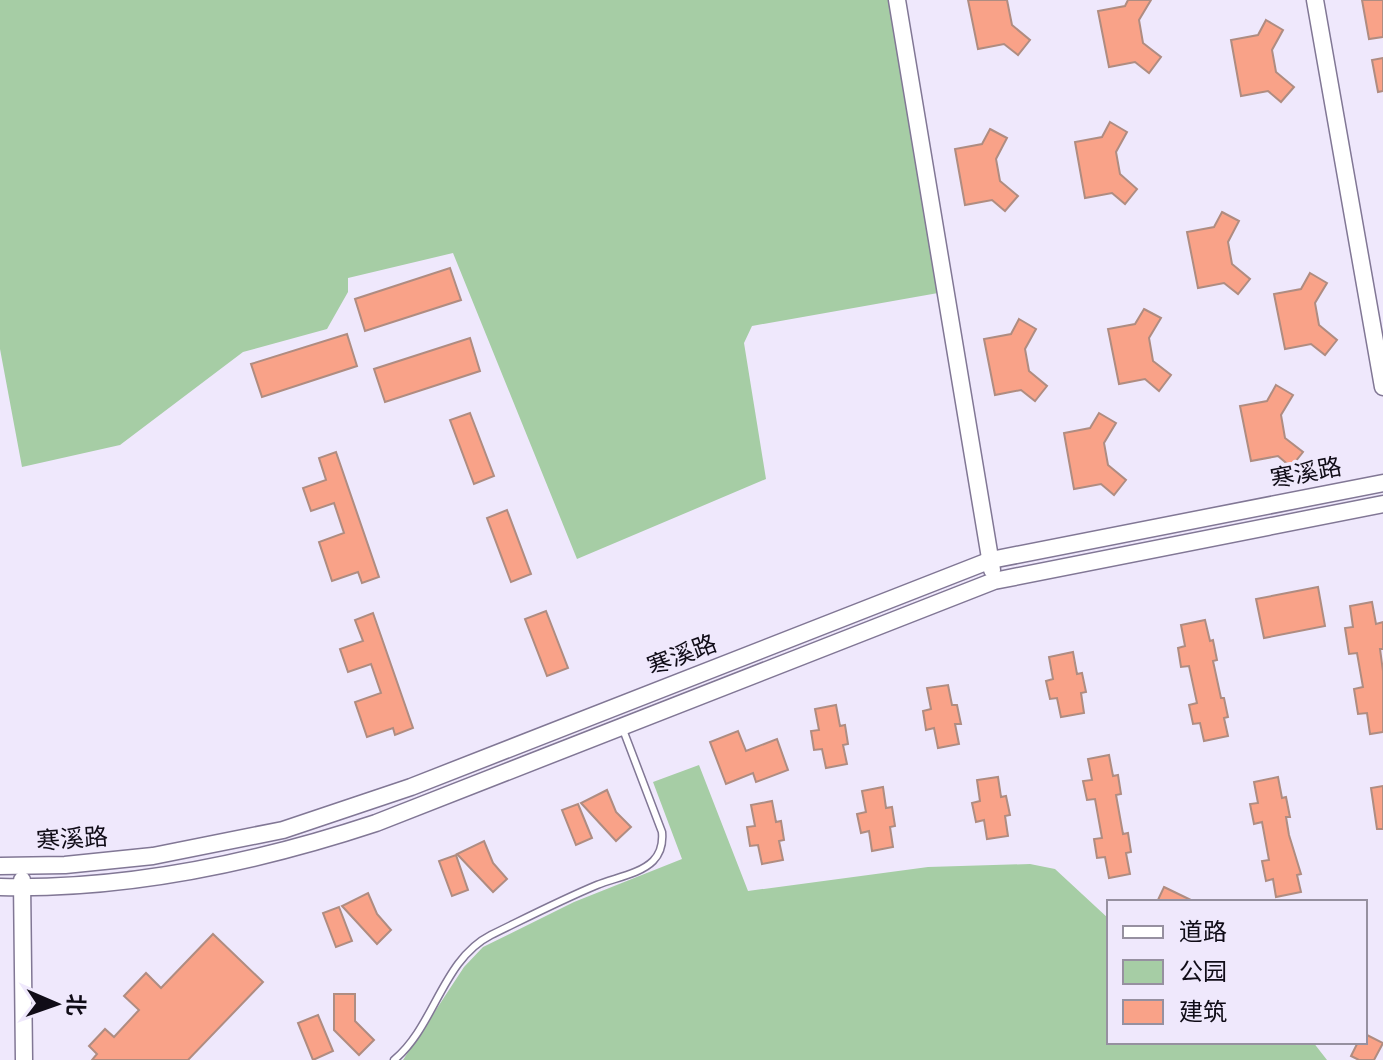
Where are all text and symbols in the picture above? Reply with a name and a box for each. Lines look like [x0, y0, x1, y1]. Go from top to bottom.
street label: 寒溪路 [1268, 452, 1344, 494]
street label: 寒溪路 [643, 629, 721, 681]
street label: 寒溪路 [35, 823, 109, 855]
legend [1107, 900, 1367, 1044]
text: 道路 [1179, 918, 1227, 946]
text: 公园 [1179, 958, 1227, 986]
north arrow [16, 964, 96, 1044]
text: 北 [63, 993, 88, 1016]
text: 建筑 [1179, 998, 1227, 1026]

